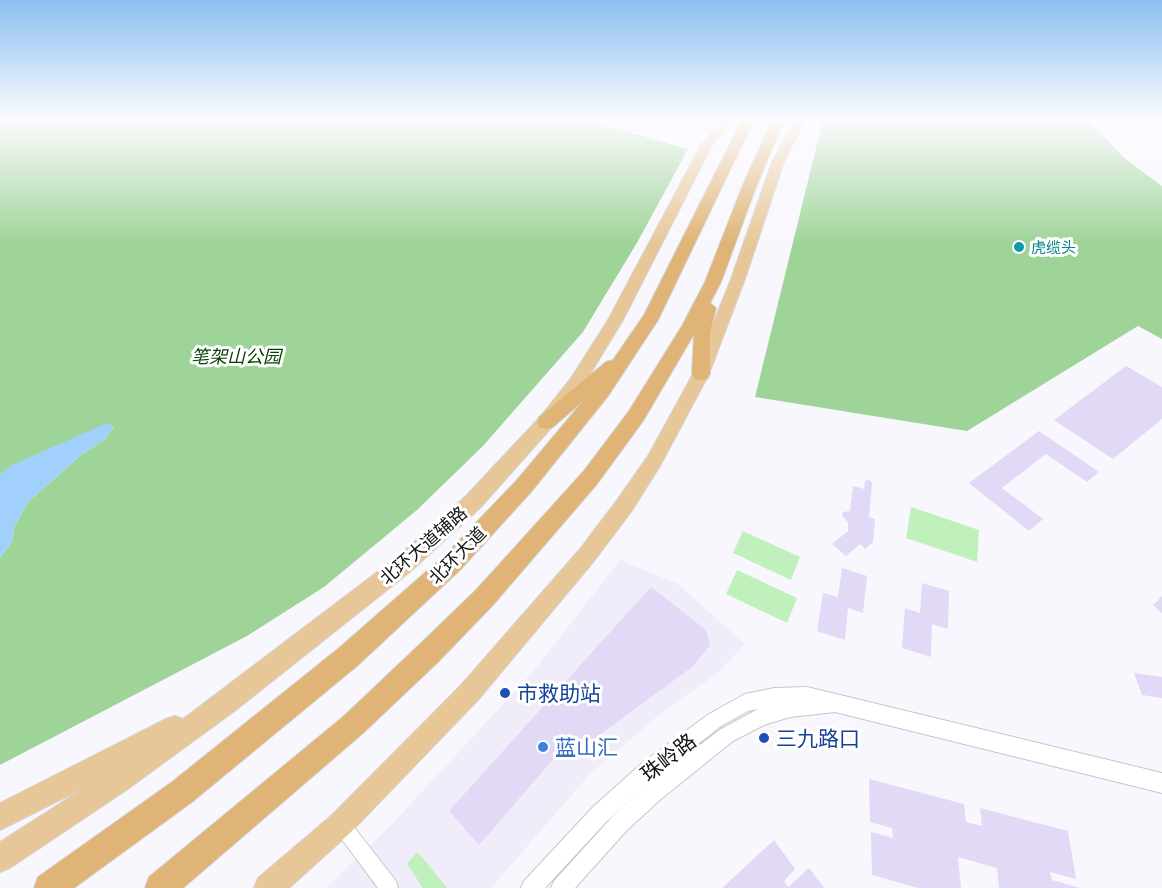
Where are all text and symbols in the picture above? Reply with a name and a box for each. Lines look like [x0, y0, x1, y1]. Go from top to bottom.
place label: 虎缆头 [1031, 238, 1076, 256]
marker: 虎缆头 [1012, 240, 1026, 254]
park label: 笔架山公园 [191, 345, 281, 367]
street label: 北环大道辅路 [375, 501, 471, 589]
street label: 北环大道 [424, 522, 490, 588]
place label: 市救助站 [517, 680, 601, 706]
marker: 市救助站 [498, 686, 512, 700]
place label: 三九路口 [776, 725, 860, 751]
street label: 珠岭路 [635, 728, 701, 786]
marker: 三九路口 [757, 731, 771, 745]
place label: 蓝山汇 [555, 734, 618, 760]
marker: 蓝山汇 [536, 740, 550, 754]

